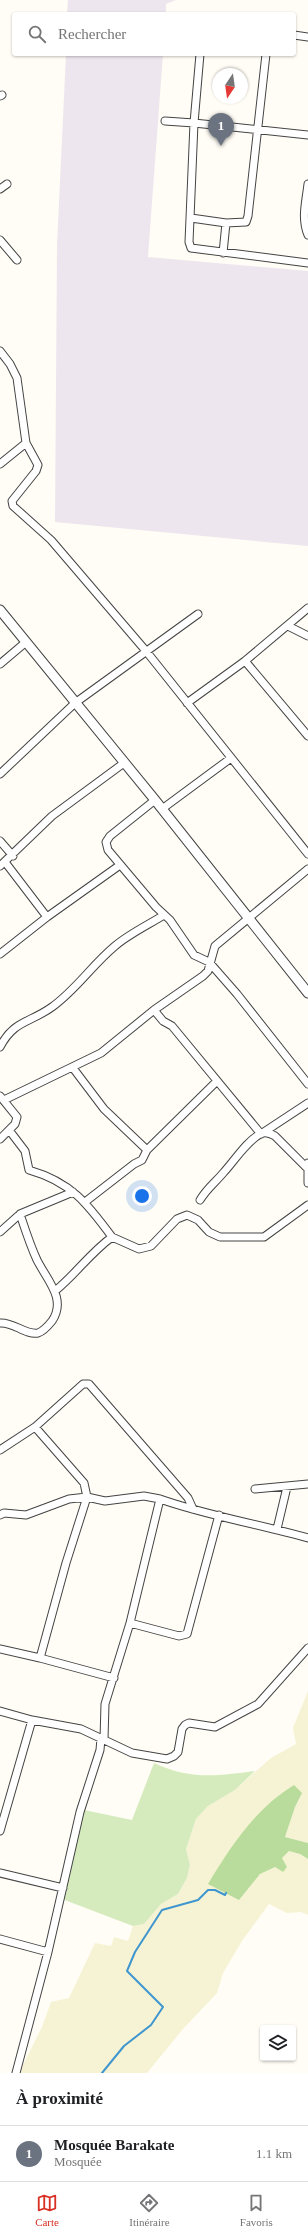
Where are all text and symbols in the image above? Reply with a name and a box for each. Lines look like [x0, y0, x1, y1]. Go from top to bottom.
search box [12, 12, 296, 56]
icon: search [26, 23, 48, 45]
text: Rechercher [58, 26, 126, 42]
north arrow [212, 68, 248, 104]
pin: 1 [208, 113, 234, 146]
your location [132, 1186, 152, 1206]
map controls [260, 2025, 296, 2061]
button: layers [260, 2025, 296, 2061]
text: À proximité [16, 2089, 103, 2108]
text: Mosquée Barakate [54, 2137, 174, 2153]
text: 1 [26, 2146, 32, 2161]
text: 1.1 km [256, 2146, 292, 2161]
text: Mosquée [54, 2154, 102, 2169]
tab: Carte [35, 2192, 59, 2228]
tab: Itinéraire [129, 2192, 170, 2228]
tab: Favoris [240, 2192, 273, 2228]

